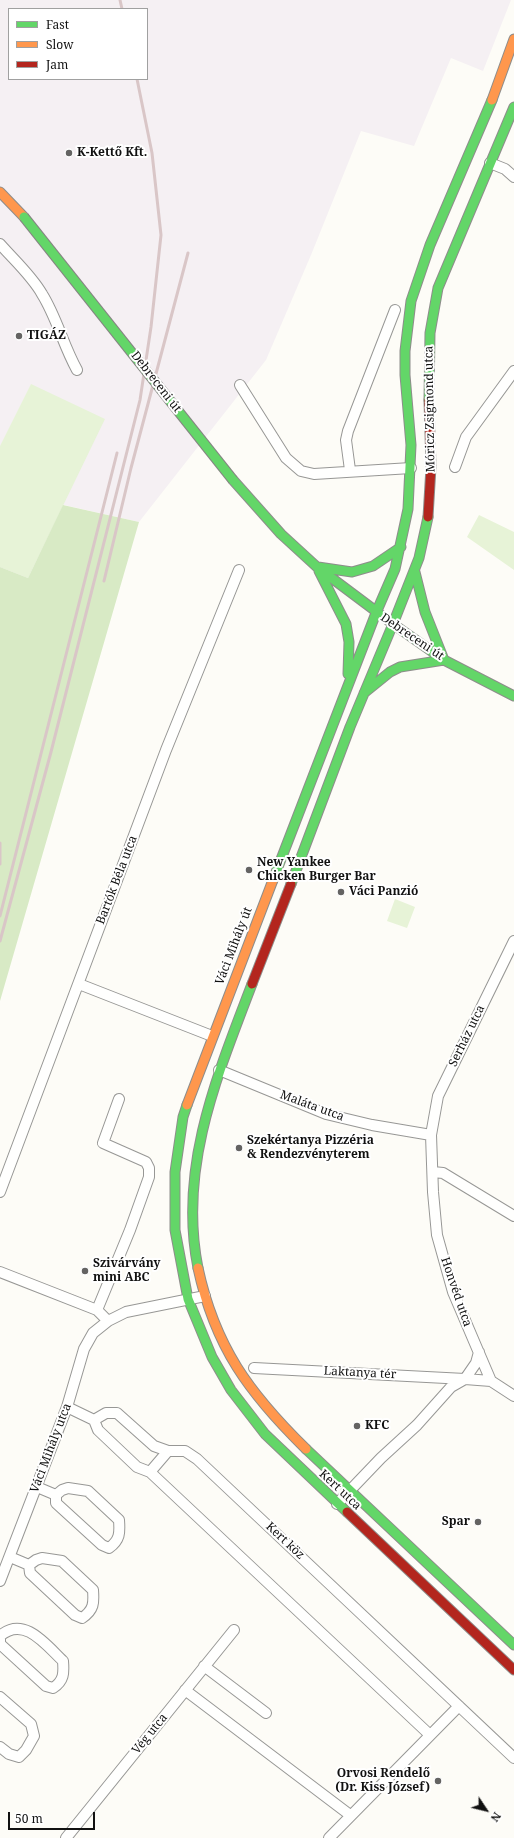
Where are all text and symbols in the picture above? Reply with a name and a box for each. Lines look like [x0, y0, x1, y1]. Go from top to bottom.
legend [8, 8, 148, 80]
text: Fast [46, 16, 69, 33]
text: Slow [46, 36, 74, 53]
text: Jam [46, 56, 68, 73]
place label: K-Kettő Kft. [77, 146, 147, 160]
marker: K-Kettő Kft. [64, 148, 74, 158]
place label: TIGÁZ [27, 329, 66, 343]
marker: TIGÁZ [14, 331, 24, 341]
street label: Móricz Zsigmond utca [422, 346, 438, 472]
street label: Debreceni út [128, 349, 184, 415]
street label: Debreceni út [378, 610, 446, 664]
street label: Bartók Béla utca [93, 834, 141, 926]
place label: New Yankee Chicken Burger Bar [257, 856, 376, 884]
marker: New Yankee Chicken Burger Bar [244, 865, 254, 875]
place label: Váci Panzió [349, 885, 418, 899]
marker: Váci Panzió [336, 887, 346, 897]
street label: Váci Mihály út [213, 905, 255, 987]
street label: Serház utca [446, 1003, 488, 1069]
street label: Maláta utca [278, 1088, 346, 1124]
place label: Szekértanya Pizzéria & Rendezvényterem [247, 1134, 374, 1162]
marker: Szekértanya Pizzéria & Rendezvényterem [234, 1143, 244, 1153]
street label: Honvéd utca [437, 1255, 475, 1329]
place label: Szivárvány mini ABC [93, 1257, 160, 1285]
marker: Szivárvány mini ABC [80, 1266, 90, 1276]
street label: Laktanya tér [323, 1364, 397, 1382]
street label: Váci Mihály utca [27, 1401, 75, 1495]
place label: KFC [365, 1419, 389, 1433]
marker: KFC [352, 1421, 362, 1431]
street label: Kert utca [316, 1467, 364, 1513]
place label: Spar [442, 1515, 470, 1529]
marker: Spar [473, 1517, 483, 1527]
street label: Kert köz [263, 1520, 307, 1562]
street label: Vég utca [129, 1711, 171, 1757]
place label: Orvosi Rendelő (Dr. Kiss József) [335, 1767, 430, 1795]
marker: Orvosi Rendelő (Dr. Kiss József) [433, 1776, 443, 1786]
north arrow [466, 1790, 506, 1830]
scale bar [10, 1804, 97, 1830]
text: N [488, 1809, 505, 1825]
text: 50 m [15, 1810, 43, 1827]

